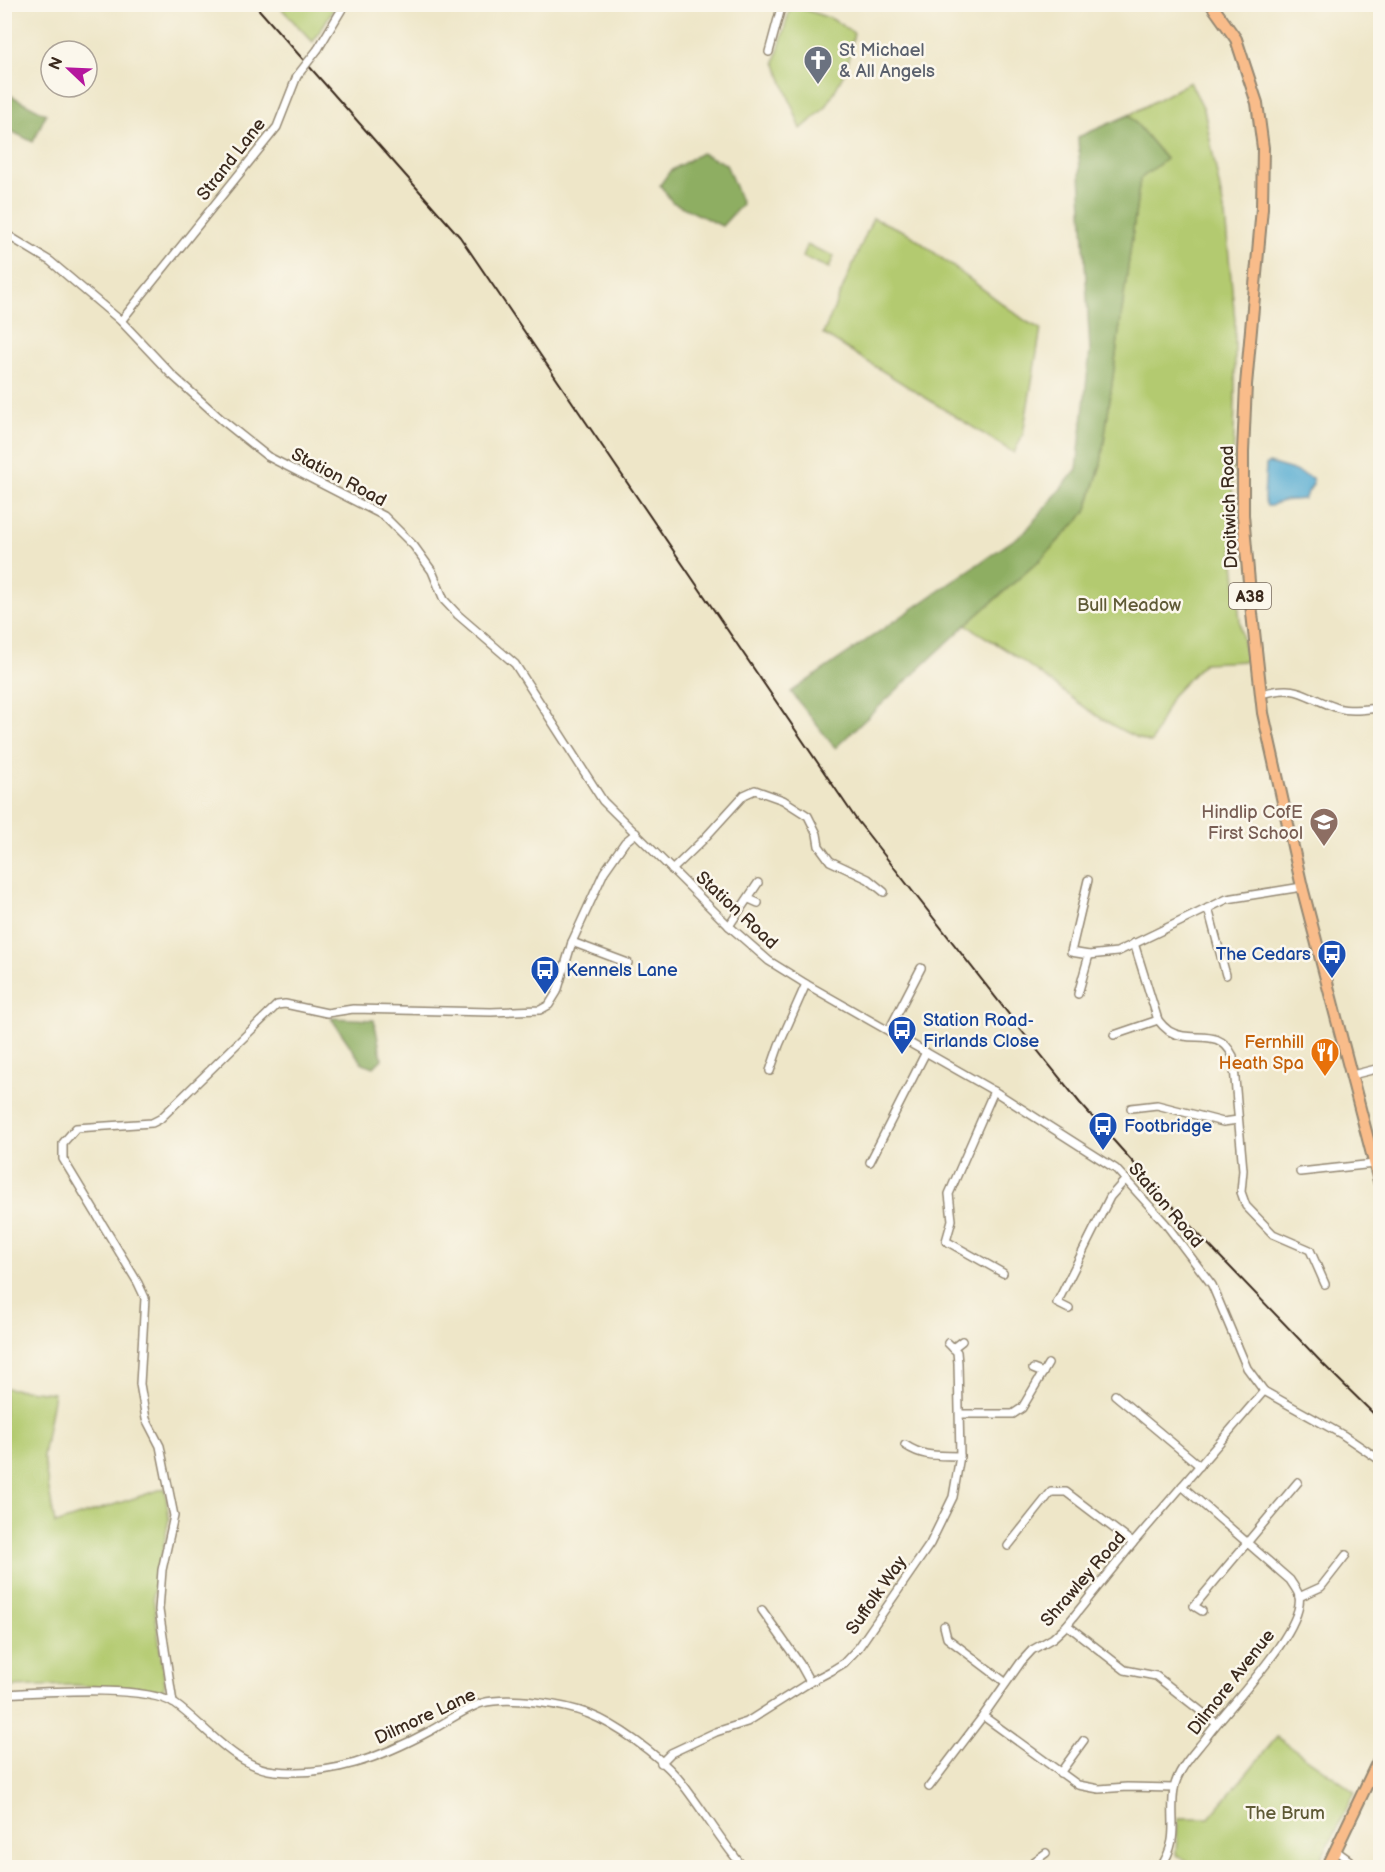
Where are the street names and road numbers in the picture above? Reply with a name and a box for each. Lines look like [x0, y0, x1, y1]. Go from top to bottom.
street label: Strand Lane [193, 114, 270, 205]
street label: Station Road [288, 444, 390, 511]
street label: Droitwich Road [1217, 445, 1242, 569]
road number: A38 [1229, 583, 1271, 609]
street label: Station Road [691, 867, 782, 954]
street label: Station Road [1124, 1159, 1207, 1252]
street label: Shrawley Road [1036, 1528, 1130, 1631]
street label: Suffolk Way [842, 1551, 912, 1639]
street label: Dilmore Avenue [1184, 1625, 1279, 1739]
street label: Dilmore Lane [371, 1684, 479, 1749]

